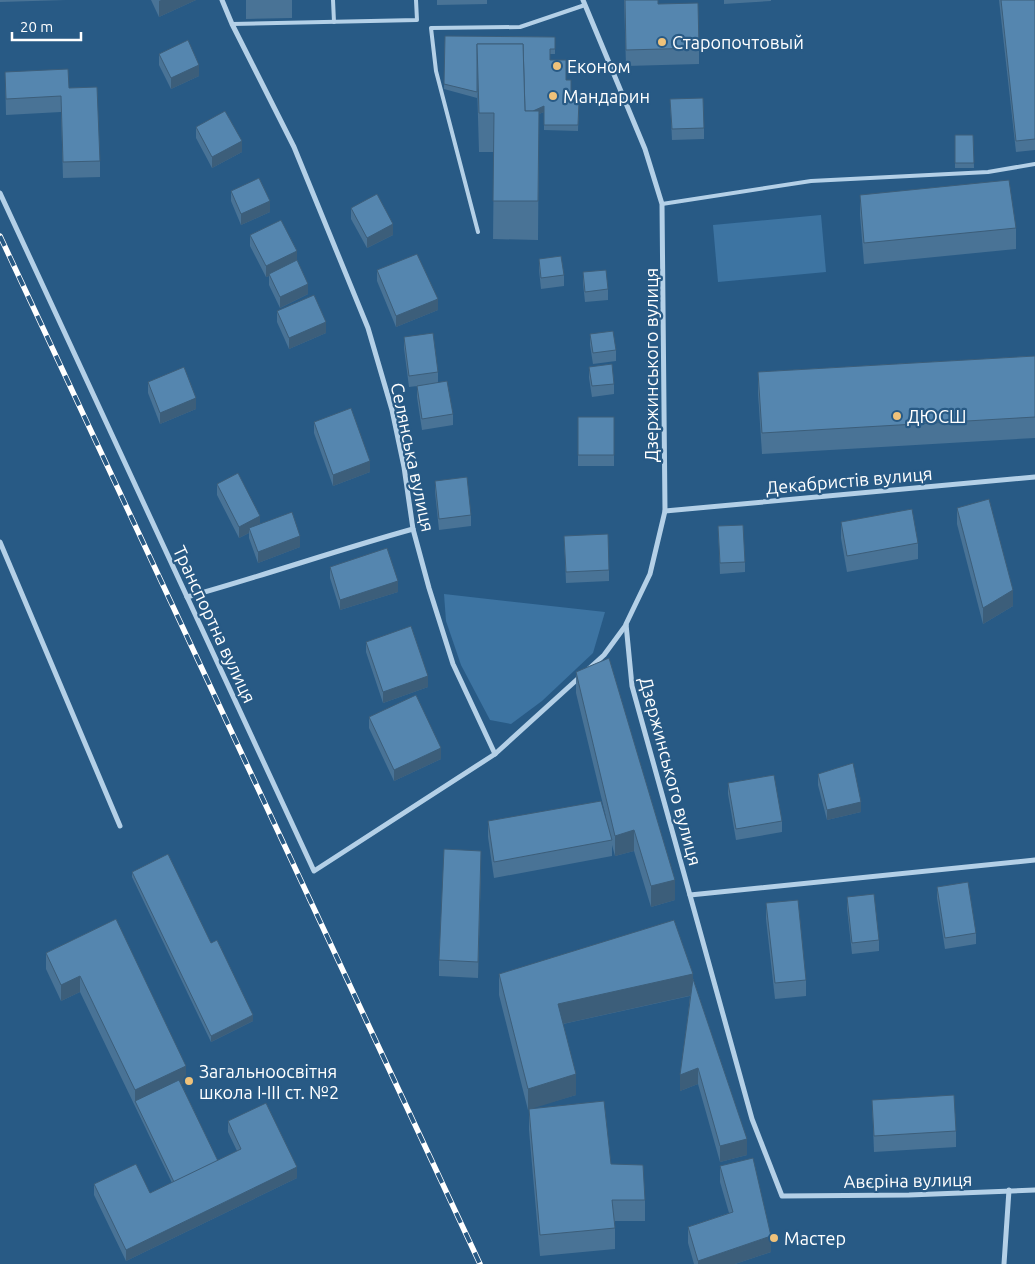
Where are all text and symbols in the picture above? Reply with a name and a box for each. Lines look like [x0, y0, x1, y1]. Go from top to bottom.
scale bar [12, 10, 81, 42]
text: 20 m [20, 18, 53, 35]
place label: Старопочтовый [672, 32, 804, 52]
marker: Старопочтовый [656, 36, 668, 48]
place label: Економ [567, 56, 631, 76]
marker: Економ [551, 60, 563, 72]
place label: Мандарин [563, 86, 650, 106]
marker: Мандарин [547, 90, 559, 102]
street label: Дзержинського вулиця [641, 268, 661, 462]
street label: Селянська вулиця [387, 381, 439, 533]
place label: ДЮСШ [907, 406, 966, 426]
marker: ДЮСШ [891, 410, 903, 422]
street label: Декабристів вулиця [765, 463, 933, 497]
street label: Транспортна вулиця [170, 542, 260, 706]
street label: Дзержинського вулиця [636, 674, 706, 868]
place label: Загальноосвітня школа І-ІІІ ст. №2 [199, 1061, 339, 1102]
marker: Загальноосвітня школа І-ІІІ ст. №2 [183, 1075, 195, 1087]
street label: Авєріна вулиця [843, 1169, 973, 1191]
place label: Мастер [784, 1228, 846, 1248]
marker: Мастер [768, 1232, 780, 1244]

